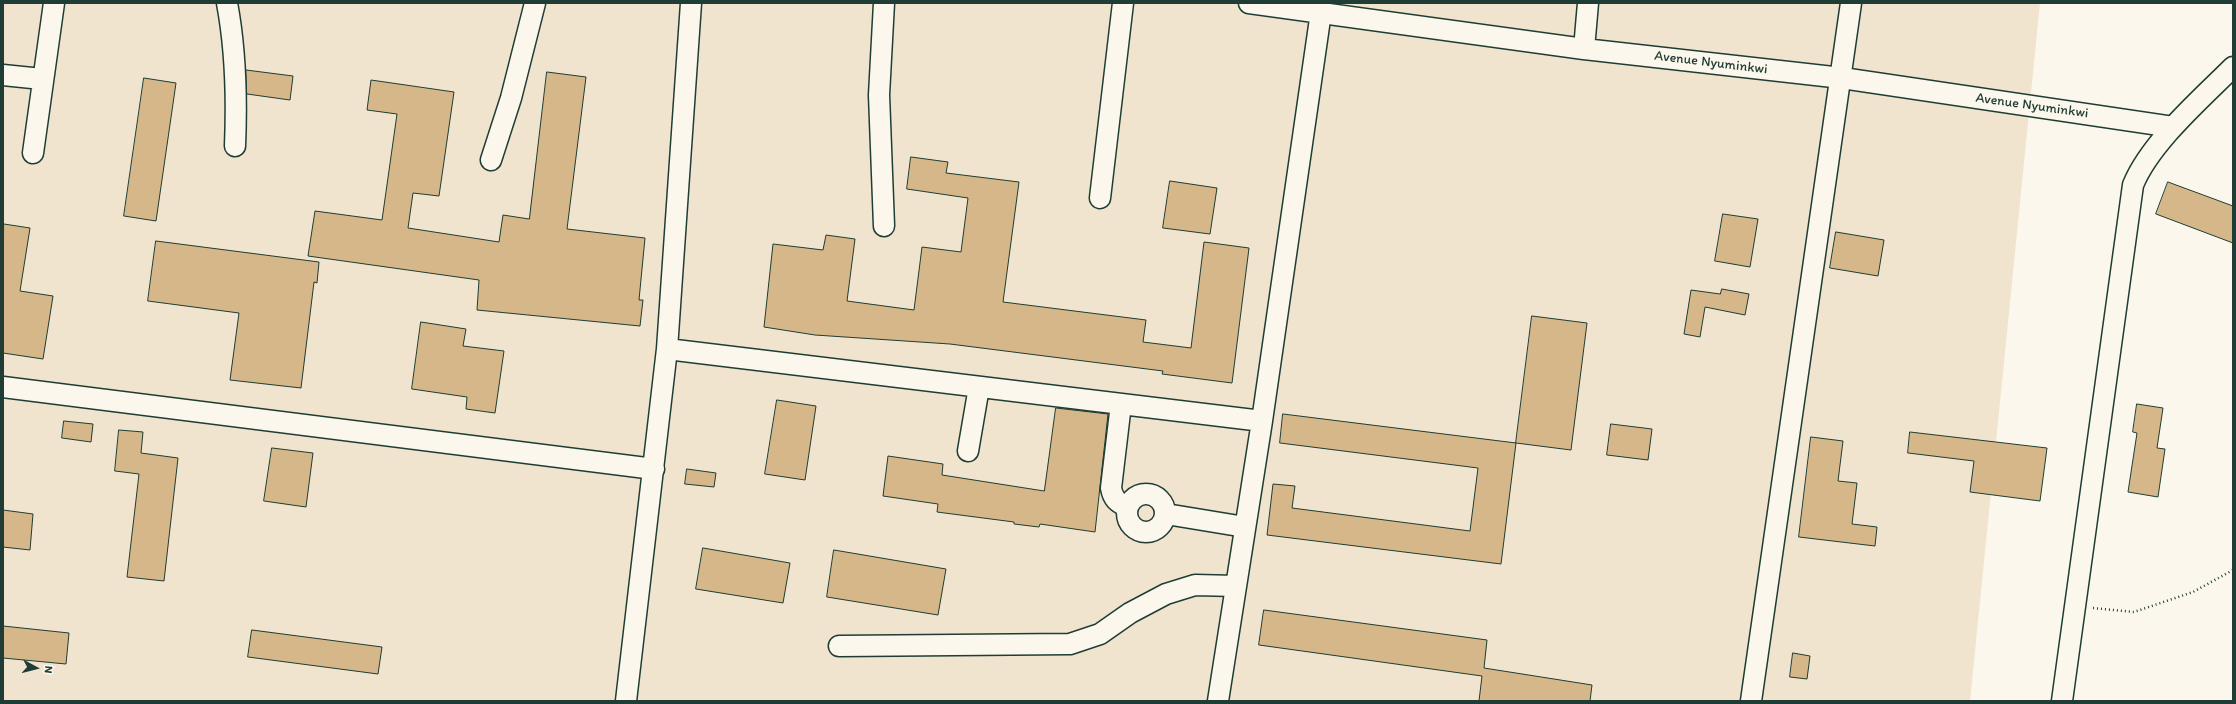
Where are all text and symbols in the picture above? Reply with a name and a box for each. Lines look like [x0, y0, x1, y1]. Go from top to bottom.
street label: Avenue Nyuminkwi [1653, 48, 1769, 78]
street label: Avenue Nyuminkwi [1974, 90, 2090, 122]
north arrow [16, 648, 56, 688]
text: N [42, 665, 55, 674]

